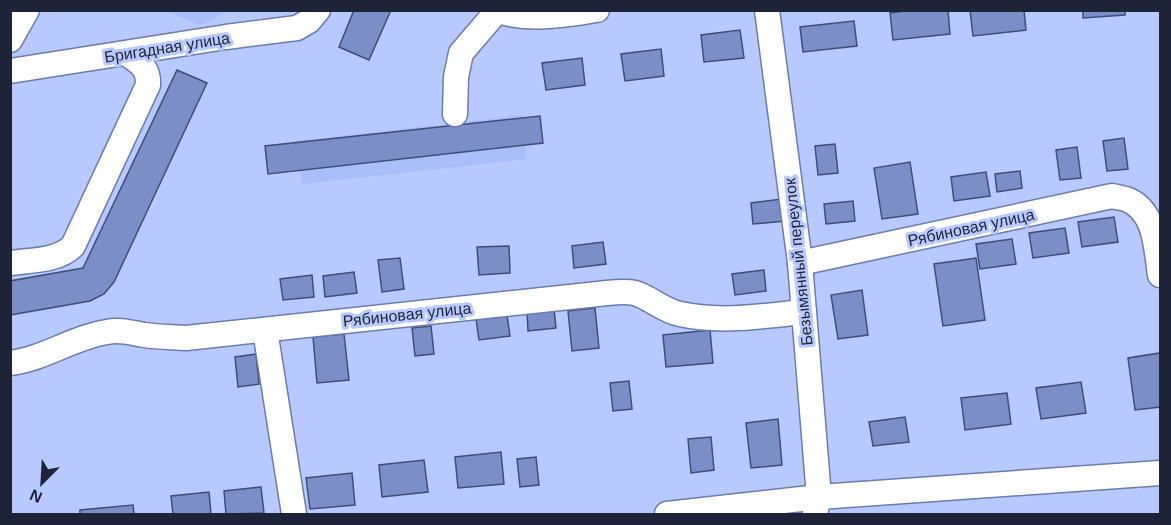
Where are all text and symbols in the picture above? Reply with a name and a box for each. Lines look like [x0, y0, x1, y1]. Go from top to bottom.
street label: Бригадная улица [103, 29, 231, 66]
street label: Безымянный переулок [781, 176, 816, 347]
street label: Рябиновая улица [906, 206, 1036, 249]
street label: Рябиновая улица [342, 299, 472, 330]
north arrow [12, 453, 72, 513]
text: N [27, 486, 45, 506]

